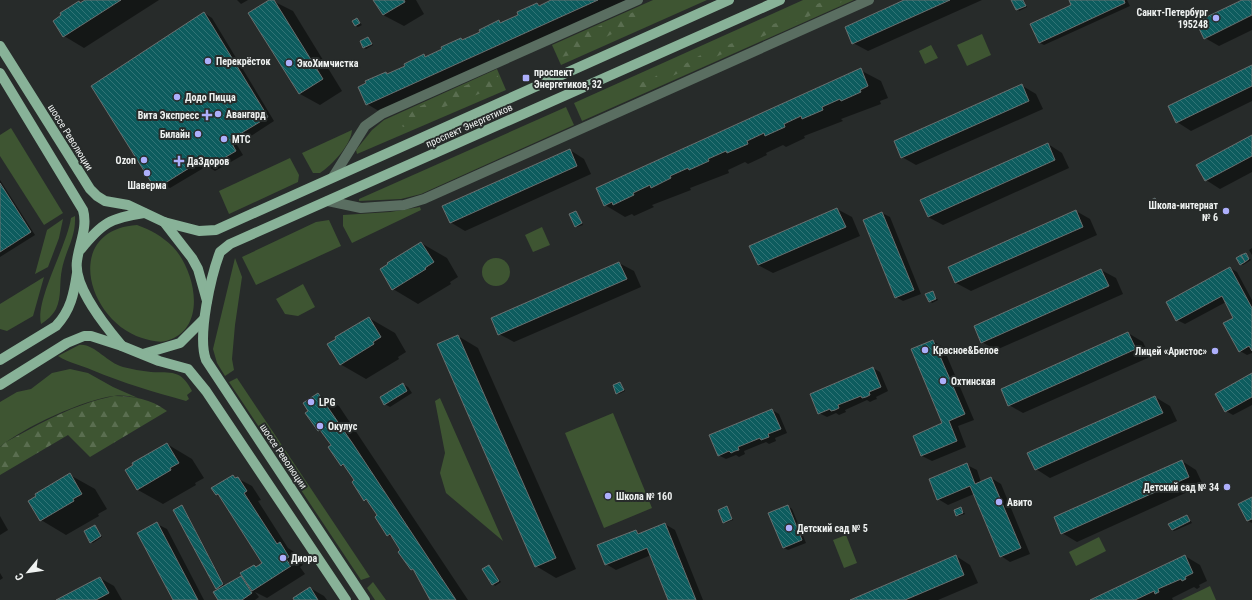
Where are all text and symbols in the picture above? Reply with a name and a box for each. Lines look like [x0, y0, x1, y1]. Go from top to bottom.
place label: Санкт-Петербург 195248 [1136, 7, 1208, 30]
marker: Санкт-Петербург 195248 [1211, 13, 1221, 23]
marker: Перекрёсток [203, 56, 213, 66]
place label: Перекрёсток [216, 56, 270, 67]
marker: ЭкоХимчистка [284, 58, 294, 68]
place label: ЭкоХимчистка [297, 58, 359, 69]
place label: проспект Энергетиков, 32 [534, 67, 602, 91]
marker: проспект Энергетиков, 32 [521, 73, 531, 83]
marker: Додо Пицца [172, 92, 182, 102]
place label: Додо Пицца [185, 92, 236, 103]
street label: проспект Энергетиков [424, 101, 514, 150]
street label: шоссе Революции [46, 102, 95, 172]
marker: Авангард [213, 109, 223, 119]
place label: Авангард [226, 109, 266, 120]
place label: Вита Экспресс [138, 110, 199, 121]
marker: Вита Экспресс [202, 110, 212, 120]
place label: Билайн [160, 129, 190, 140]
marker: Билайн [193, 129, 203, 139]
marker: МТС [219, 134, 229, 144]
place label: МТС [232, 134, 251, 145]
place label: Ozon [116, 155, 136, 166]
marker: Ozon [139, 155, 149, 165]
marker: ДаЗдоров [174, 156, 184, 166]
place label: ДаЗдоров [187, 156, 229, 167]
marker: Шаверма [142, 168, 152, 178]
place label: Шаверма [127, 180, 167, 191]
place label: Школа-интернат № 6 [1149, 200, 1218, 223]
marker: Школа-интернат № 6 [1221, 206, 1231, 216]
marker: Красное&Белое [920, 345, 930, 355]
place label: Красное&Белое [933, 345, 999, 356]
place label: Лицей «Аристос» [1135, 346, 1207, 357]
marker: Лицей «Аристос» [1210, 346, 1220, 356]
marker: Охтинская [938, 376, 948, 386]
place label: Охтинская [951, 376, 995, 387]
marker: LPG [306, 397, 316, 407]
place label: LPG [319, 397, 335, 408]
marker: Окулус [315, 421, 325, 431]
place label: Окулус [328, 421, 358, 432]
street label: шоссе Революции [258, 422, 309, 491]
place label: Детский сад № 34 [1143, 482, 1219, 493]
marker: Детский сад № 34 [1222, 482, 1232, 492]
marker: Школа № 160 [603, 491, 613, 501]
place label: Школа № 160 [616, 491, 672, 502]
marker: Авито [994, 497, 1004, 507]
place label: Авито [1007, 497, 1032, 508]
marker: Детский сад № 5 [784, 523, 794, 533]
place label: Детский сад № 5 [797, 523, 868, 534]
north arrow [8, 552, 48, 592]
marker: Диора [278, 553, 288, 563]
place label: Диора [291, 553, 317, 564]
text: С [12, 571, 27, 583]

